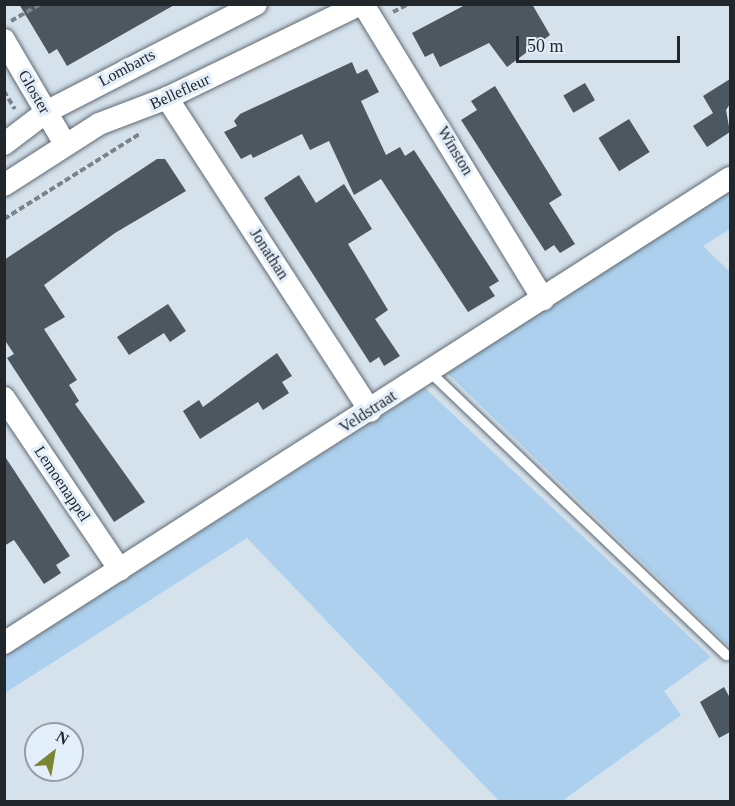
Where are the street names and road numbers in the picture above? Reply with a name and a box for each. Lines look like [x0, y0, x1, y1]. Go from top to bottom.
street label: Lombarts [95, 45, 159, 91]
street label: Gloster [14, 67, 54, 117]
street label: Bellefleur [147, 70, 213, 114]
street label: Winston [433, 123, 477, 179]
street label: Jonathan [245, 225, 293, 283]
street label: Veldstraat [336, 387, 400, 437]
street label: Lemoenappel [30, 443, 94, 525]

